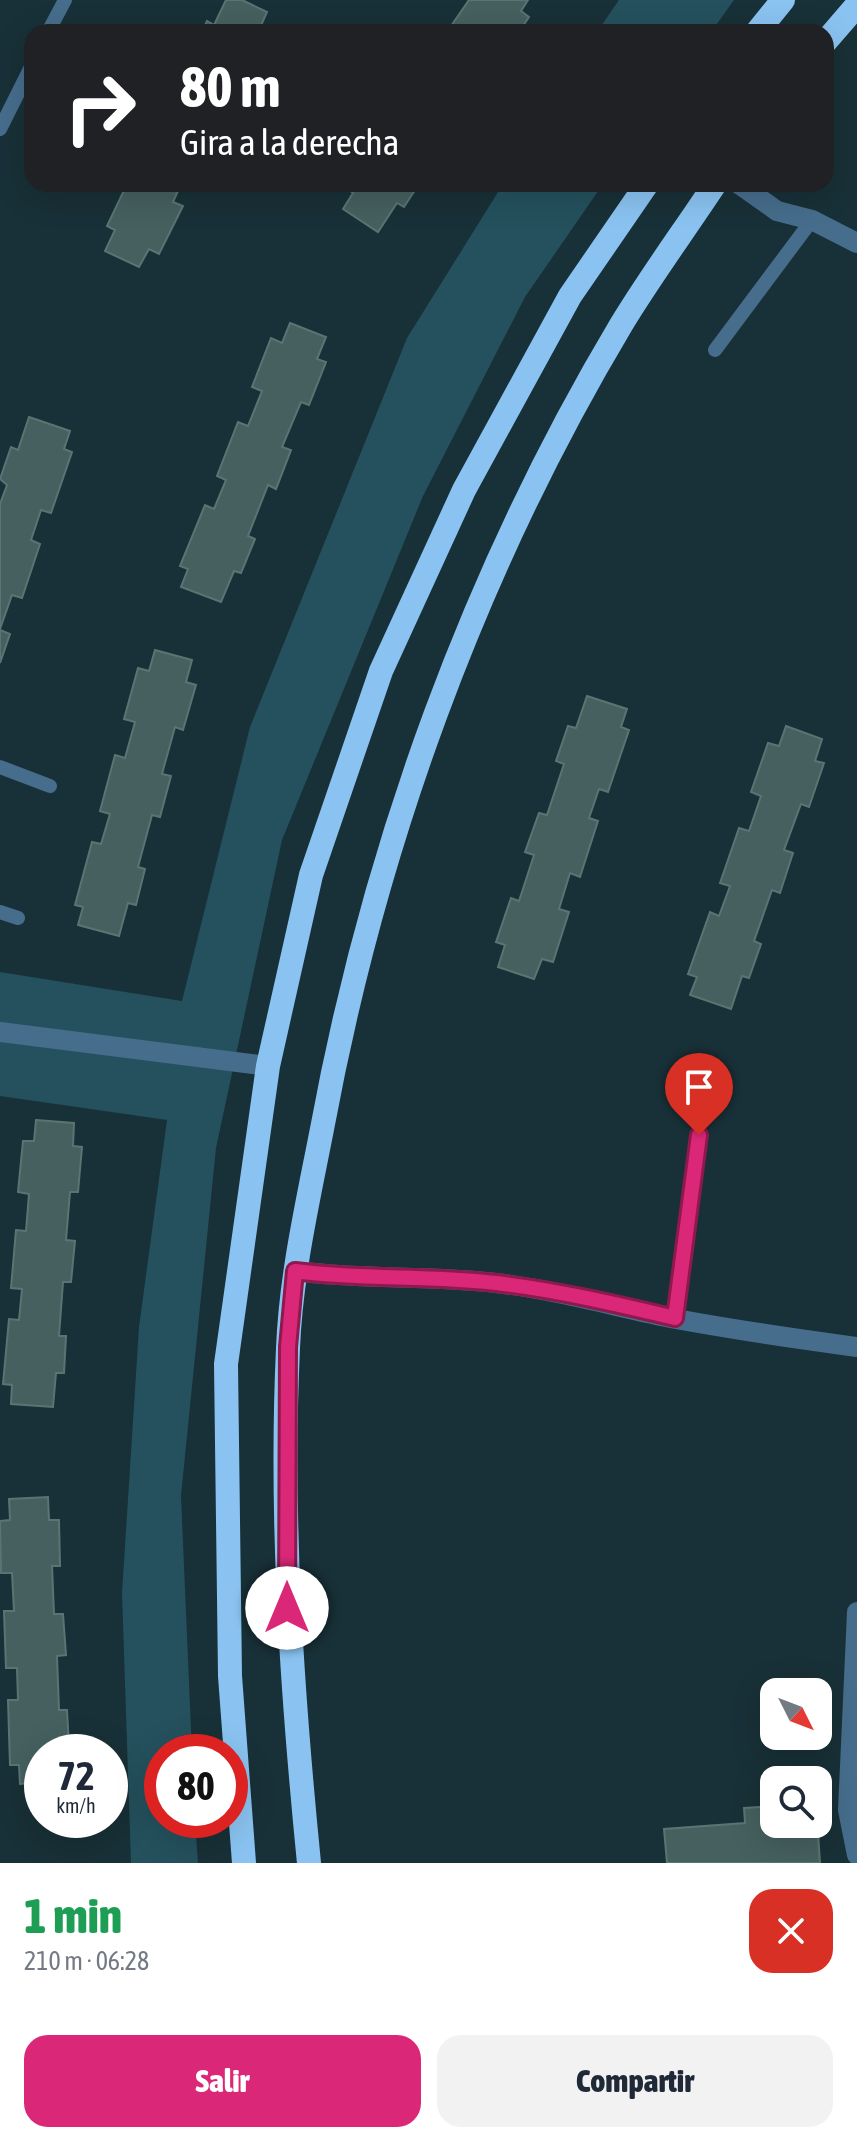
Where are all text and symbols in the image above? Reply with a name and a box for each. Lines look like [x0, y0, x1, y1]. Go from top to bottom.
text: 80 m [180, 55, 281, 119]
icon: right [48, 56, 152, 160]
text: Gira a la derecha [180, 121, 400, 163]
pin [665, 1053, 733, 1135]
icon: arrive [677, 1065, 721, 1109]
position arrow [245, 1566, 329, 1650]
north arrow [760, 1678, 832, 1750]
map controls [760, 1678, 832, 1838]
speed limit sign: 80 [144, 1734, 248, 1838]
text: 72 [57, 1753, 95, 1798]
button: search [760, 1766, 832, 1838]
text: km/h [56, 1794, 96, 1817]
text: 1 min [24, 1888, 122, 1943]
button: close [749, 1889, 833, 1973]
text: 210 m · 06:28 [24, 1946, 149, 1976]
button: Salir [24, 2035, 421, 2127]
button: Compartir [437, 2035, 833, 2127]

